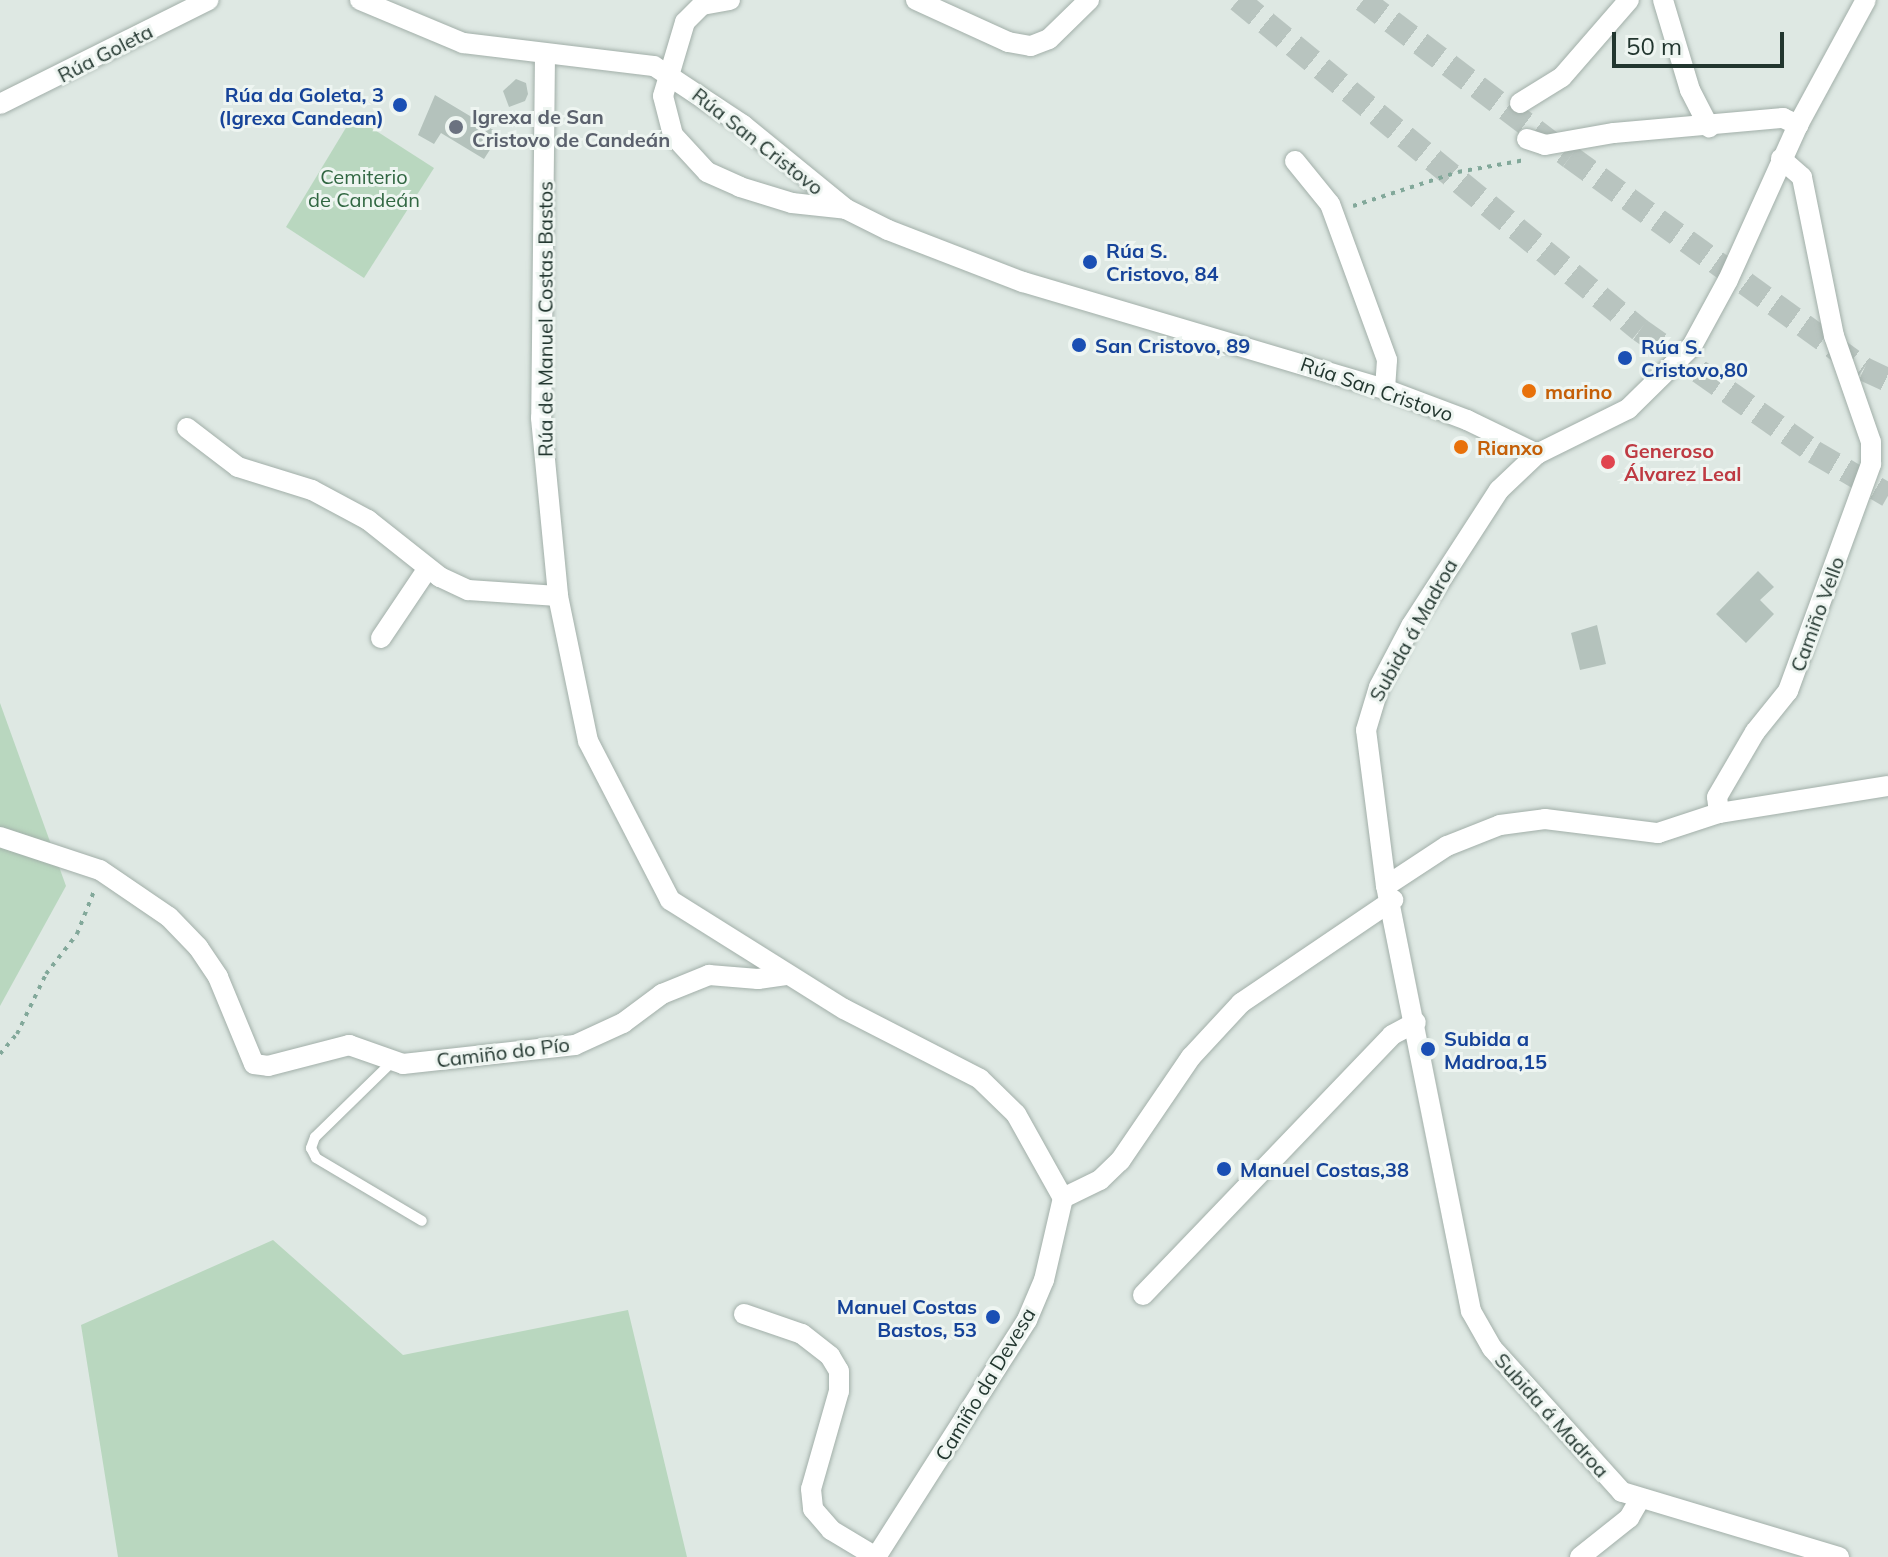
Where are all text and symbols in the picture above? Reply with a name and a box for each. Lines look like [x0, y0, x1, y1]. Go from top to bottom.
scale bar [1616, 16, 1788, 66]
street label: Rúa Goleta [54, 19, 156, 87]
text: 50 m [1626, 31, 1682, 61]
place label: Rúa da Goleta, 3 (Igrexa Candean) [219, 82, 384, 129]
street label: Rúa San Cristovo [688, 82, 828, 200]
marker: Rúa da Goleta, 3 (Igrexa Candean) [391, 96, 409, 114]
place label: Igrexa de San Cristovo de Candeán [472, 104, 670, 151]
marker: Igrexa de San Cristovo de Candeán [447, 118, 465, 136]
park label: Cemiterio de Candeán [308, 165, 420, 212]
street label: Rúa de Manuel Costas Bastos [533, 181, 557, 457]
place label: Rúa S. Cristovo, 84 [1106, 238, 1218, 285]
marker: Rúa S. Cristovo, 84 [1081, 253, 1099, 271]
place label: San Cristovo, 89 [1095, 333, 1250, 357]
place label: Rúa S. Cristovo,80 [1641, 334, 1748, 381]
marker: San Cristovo, 89 [1070, 336, 1088, 354]
marker: Rúa S. Cristovo,80 [1616, 349, 1634, 367]
street label: Rúa San Cristovo [1298, 352, 1456, 426]
place label: marino [1545, 379, 1612, 403]
marker: marino [1520, 382, 1538, 400]
place label: Rianxo [1477, 435, 1543, 459]
marker: Rianxo [1452, 438, 1470, 456]
place label: Generoso Álvarez Leal [1624, 438, 1741, 485]
marker: Generoso Álvarez Leal [1599, 453, 1617, 471]
street label: Camiño Vello [1785, 553, 1849, 675]
street label: Subida á Madroa [1364, 555, 1462, 705]
place label: Subida a Madroa,15 [1444, 1026, 1547, 1073]
street label: Camiño do Pío [435, 1032, 571, 1072]
marker: Subida a Madroa,15 [1419, 1040, 1437, 1058]
place label: Manuel Costas,38 [1240, 1157, 1409, 1181]
marker: Manuel Costas,38 [1215, 1160, 1233, 1178]
place label: Manuel Costas Bastos, 53 [837, 1294, 977, 1341]
street label: Camiño da Devesa [930, 1303, 1040, 1465]
marker: Manuel Costas Bastos, 53 [984, 1308, 1002, 1326]
street label: Subida á Madroa [1490, 1348, 1614, 1482]

